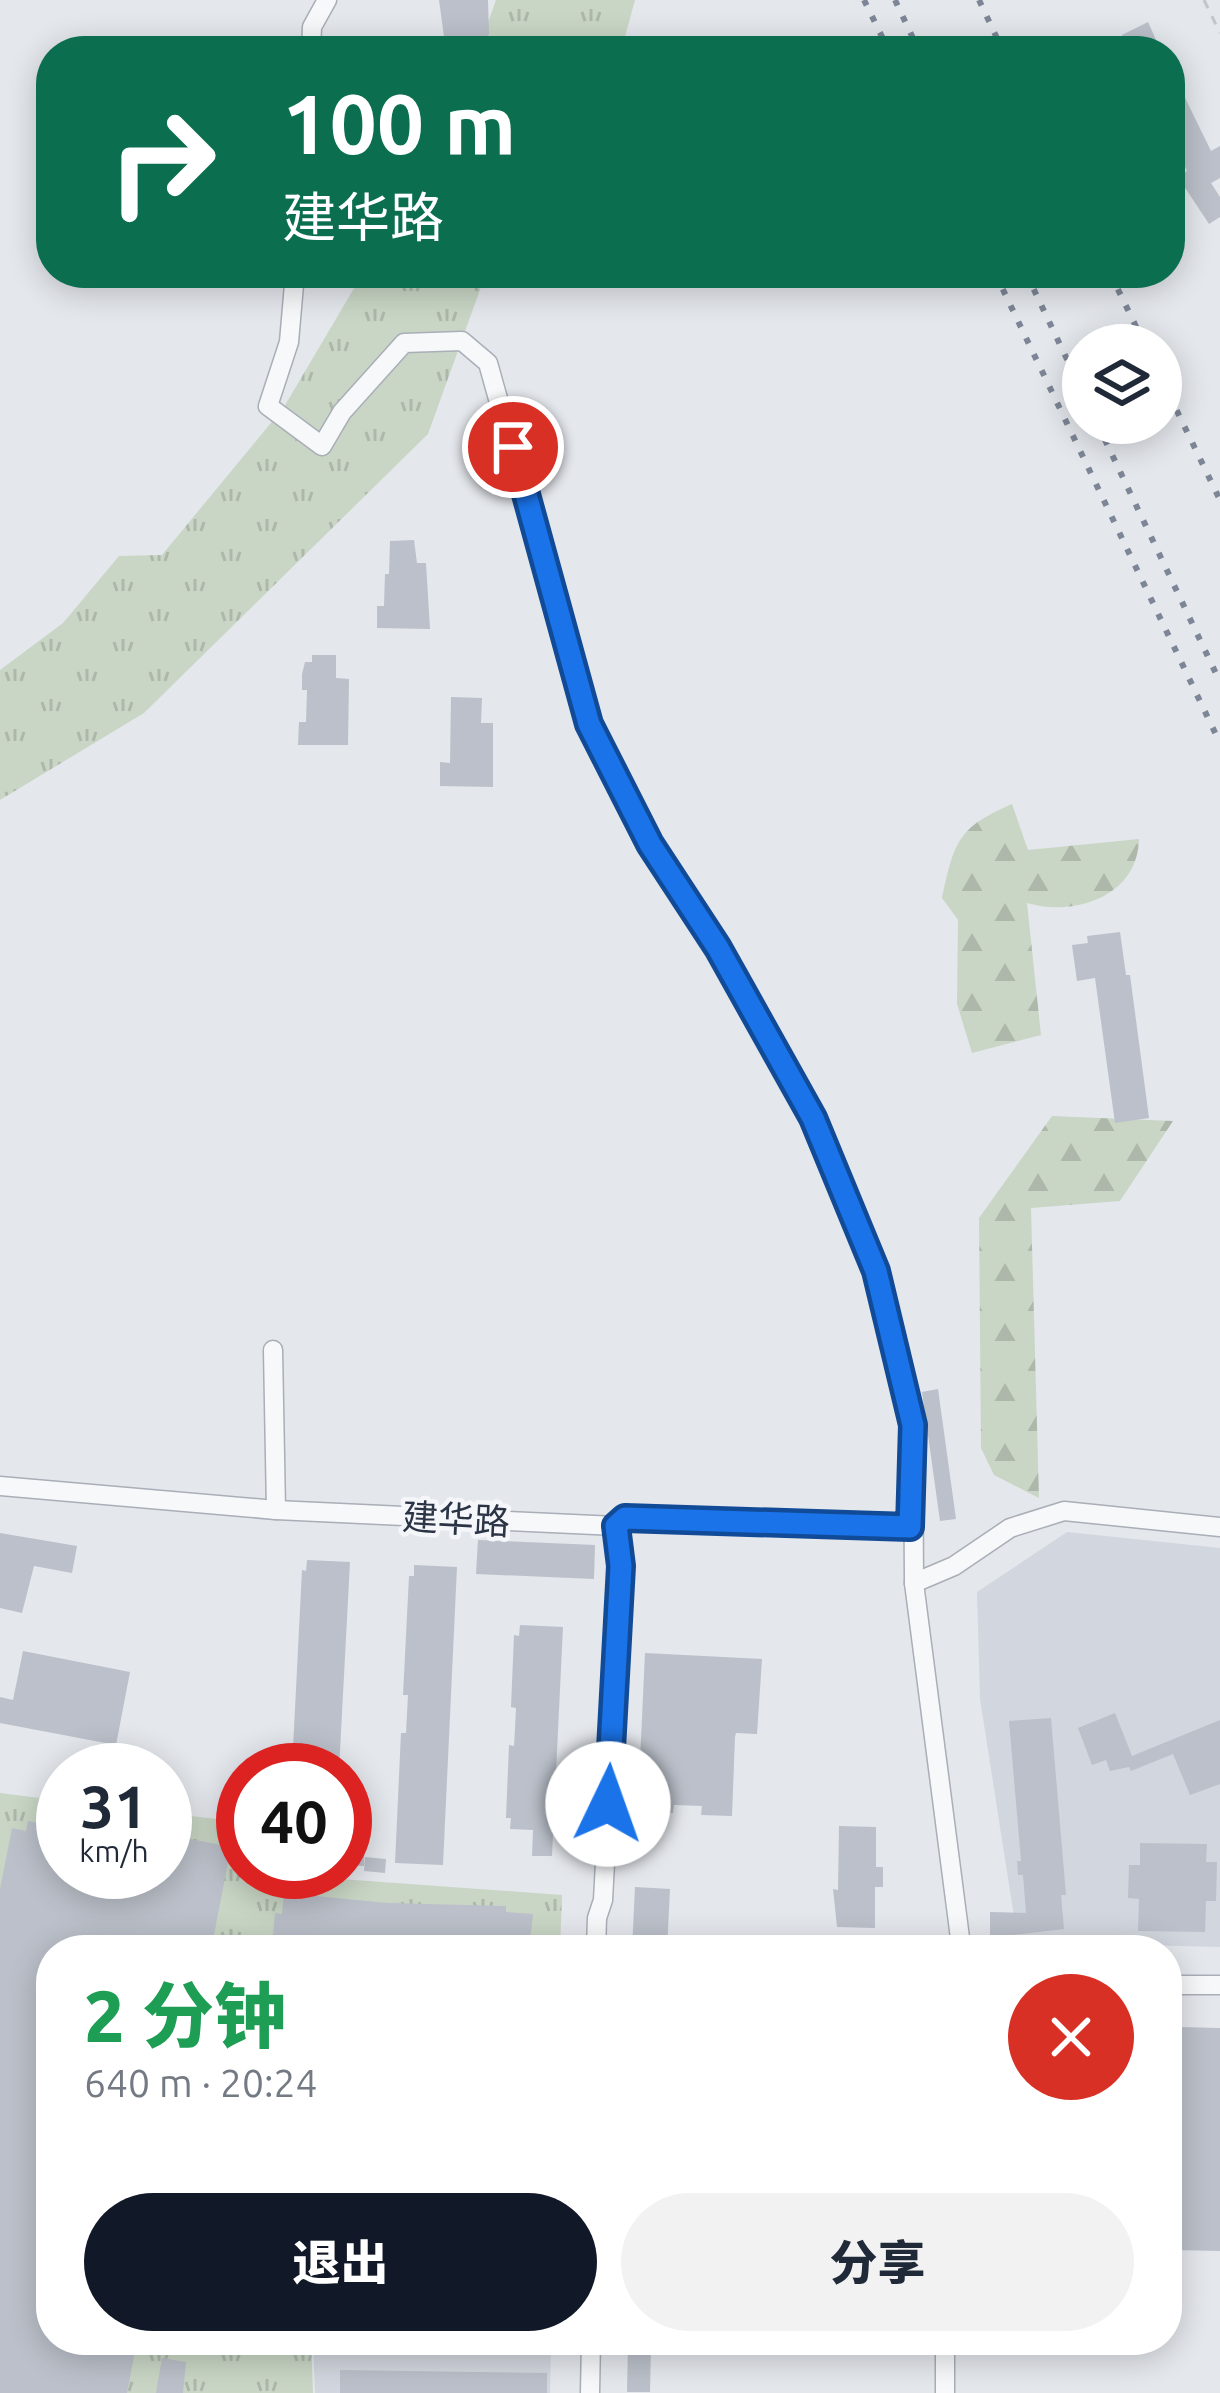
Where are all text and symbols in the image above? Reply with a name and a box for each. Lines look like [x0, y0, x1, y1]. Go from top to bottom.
text: 100 m [282, 76, 516, 170]
icon: right [84, 84, 240, 240]
text: 建华路 [282, 187, 444, 247]
map controls [1062, 324, 1182, 444]
button: layers [1062, 324, 1182, 444]
pin [462, 396, 564, 498]
icon: arrive [480, 414, 546, 480]
street label: 建华路 [401, 1495, 511, 1542]
position arrow [545, 1741, 671, 1867]
speed limit sign: 40 [216, 1743, 372, 1899]
text: 31 [80, 1772, 148, 1839]
text: km/h [79, 1834, 149, 1868]
button: close [1008, 1974, 1134, 2100]
text: 2 分钟 [84, 1975, 286, 2056]
text: 640 m · 20:24 [84, 2061, 318, 2104]
button: 退出 [84, 2193, 597, 2331]
button: 分享 [621, 2193, 1134, 2331]

